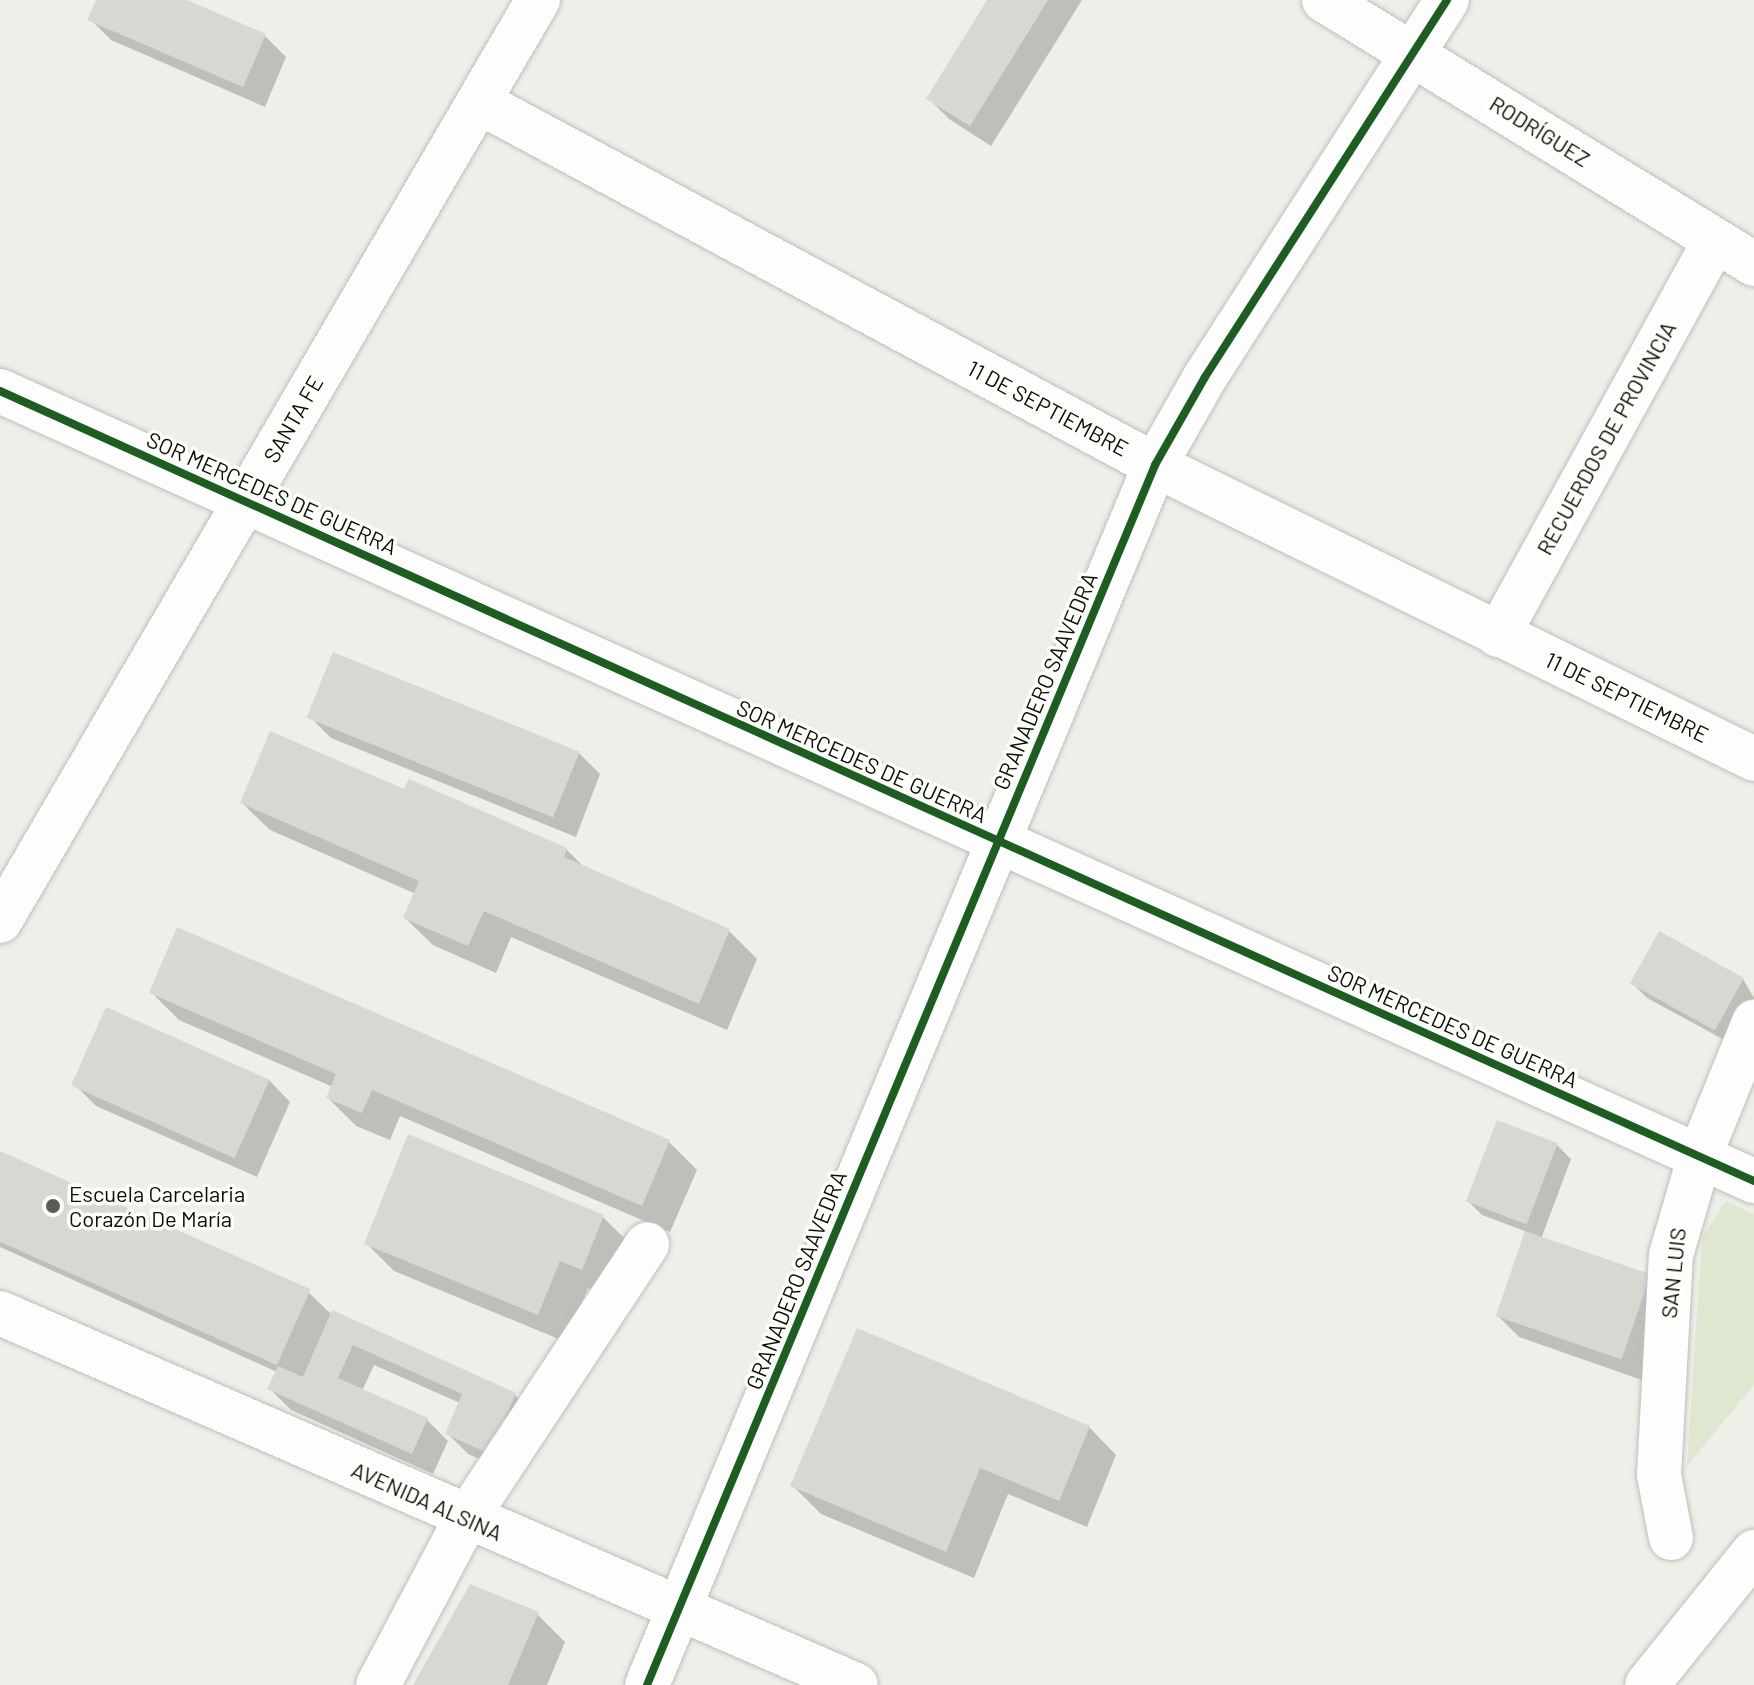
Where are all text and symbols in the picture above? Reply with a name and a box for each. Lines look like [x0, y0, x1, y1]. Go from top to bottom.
street label: RODRÍGUEZ [1485, 90, 1595, 172]
street label: RECUERDOS DE PROVINCIA [1531, 317, 1681, 559]
street label: 11 DE SEPTIEMBRE [963, 355, 1133, 461]
street label: SANTA FE [258, 371, 328, 467]
street label: SOR MERCEDES DE GUERRA [143, 426, 401, 560]
street label: GRANADERO SAAVEDRA [987, 568, 1103, 794]
street label: 11 DE SEPTIEMBRE [1541, 646, 1713, 748]
street label: SOR MERCEDES DE GUERRA [733, 694, 991, 828]
street label: SOR MERCEDES DE GUERRA [1324, 959, 1582, 1093]
street label: GRANADERO SAAVEDRA [740, 1167, 852, 1393]
place label: Escuela Carcelaria Corazón De María [69, 1180, 245, 1232]
marker: Escuela Carcelaria Corazón De María [44, 1197, 62, 1215]
street label: SAN LUIS [1655, 1226, 1691, 1320]
street label: AVENIDA ALSINA [347, 1456, 507, 1546]

